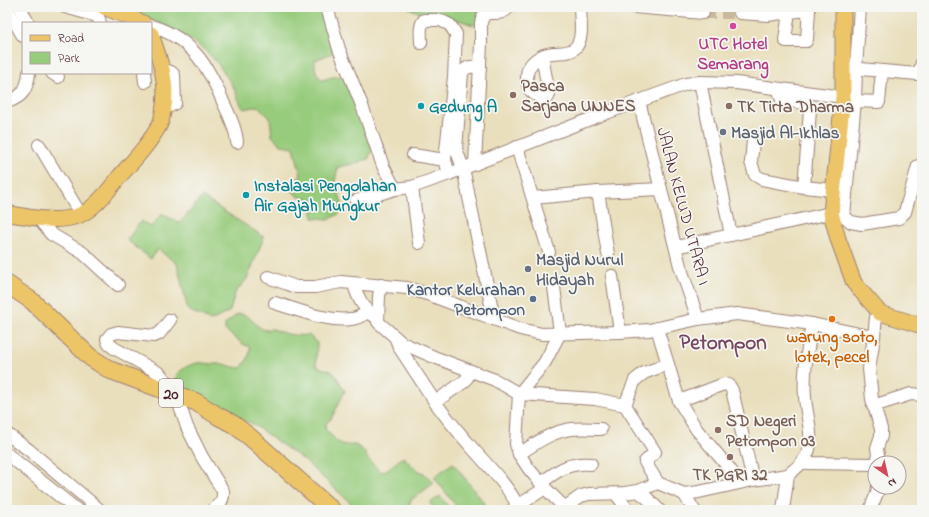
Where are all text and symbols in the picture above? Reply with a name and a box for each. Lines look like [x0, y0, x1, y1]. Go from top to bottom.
marker: UTC Hotel Semarang [728, 21, 738, 31]
legend [22, 22, 152, 74]
text: Road [58, 30, 84, 48]
place label: UTC Hotel Semarang [697, 32, 769, 79]
text: Park [58, 50, 80, 68]
place label: Pasca Sarjana UNNES [521, 74, 636, 119]
marker: Pasca Sarjana UNNES [508, 90, 518, 100]
place label: Gedung A [429, 95, 497, 122]
place label: TK Tirta Dharma [737, 95, 854, 120]
marker: Gedung A [416, 101, 426, 111]
marker: TK Tirta Dharma [724, 101, 734, 111]
place label: Masjid Al-Ikhlas [731, 121, 840, 146]
street label: JALAN KELUD UTARA I [649, 125, 716, 288]
marker: Masjid Al-Ikhlas [718, 127, 728, 137]
place label: Instalasi Pengolahan Air Gajah Mungkur [254, 174, 397, 221]
marker: Instalasi Pengolahan Air Gajah Mungkur [241, 190, 251, 200]
place label: Masjid Nurul Hidayah [536, 248, 624, 295]
marker: Masjid Nurul Hidayah [523, 264, 533, 274]
place label: Kantor Kelurahan Petompon [407, 278, 526, 323]
marker: Kantor Kelurahan Petompon [528, 294, 538, 304]
marker: warung soto, lotek, pecel [827, 314, 837, 324]
place label: warung soto, lotek, pecel [787, 325, 877, 370]
district label: Petompon [679, 329, 767, 359]
road number: 20 [159, 379, 183, 407]
place label: SD Negeri Petompon 03 [726, 409, 815, 454]
marker: SD Negeri Petompon 03 [713, 425, 723, 435]
marker: TK PGRI 32 [725, 452, 735, 462]
north arrow [867, 455, 907, 495]
place label: TK PGRI 32 [693, 463, 768, 488]
text: N [884, 474, 900, 491]

